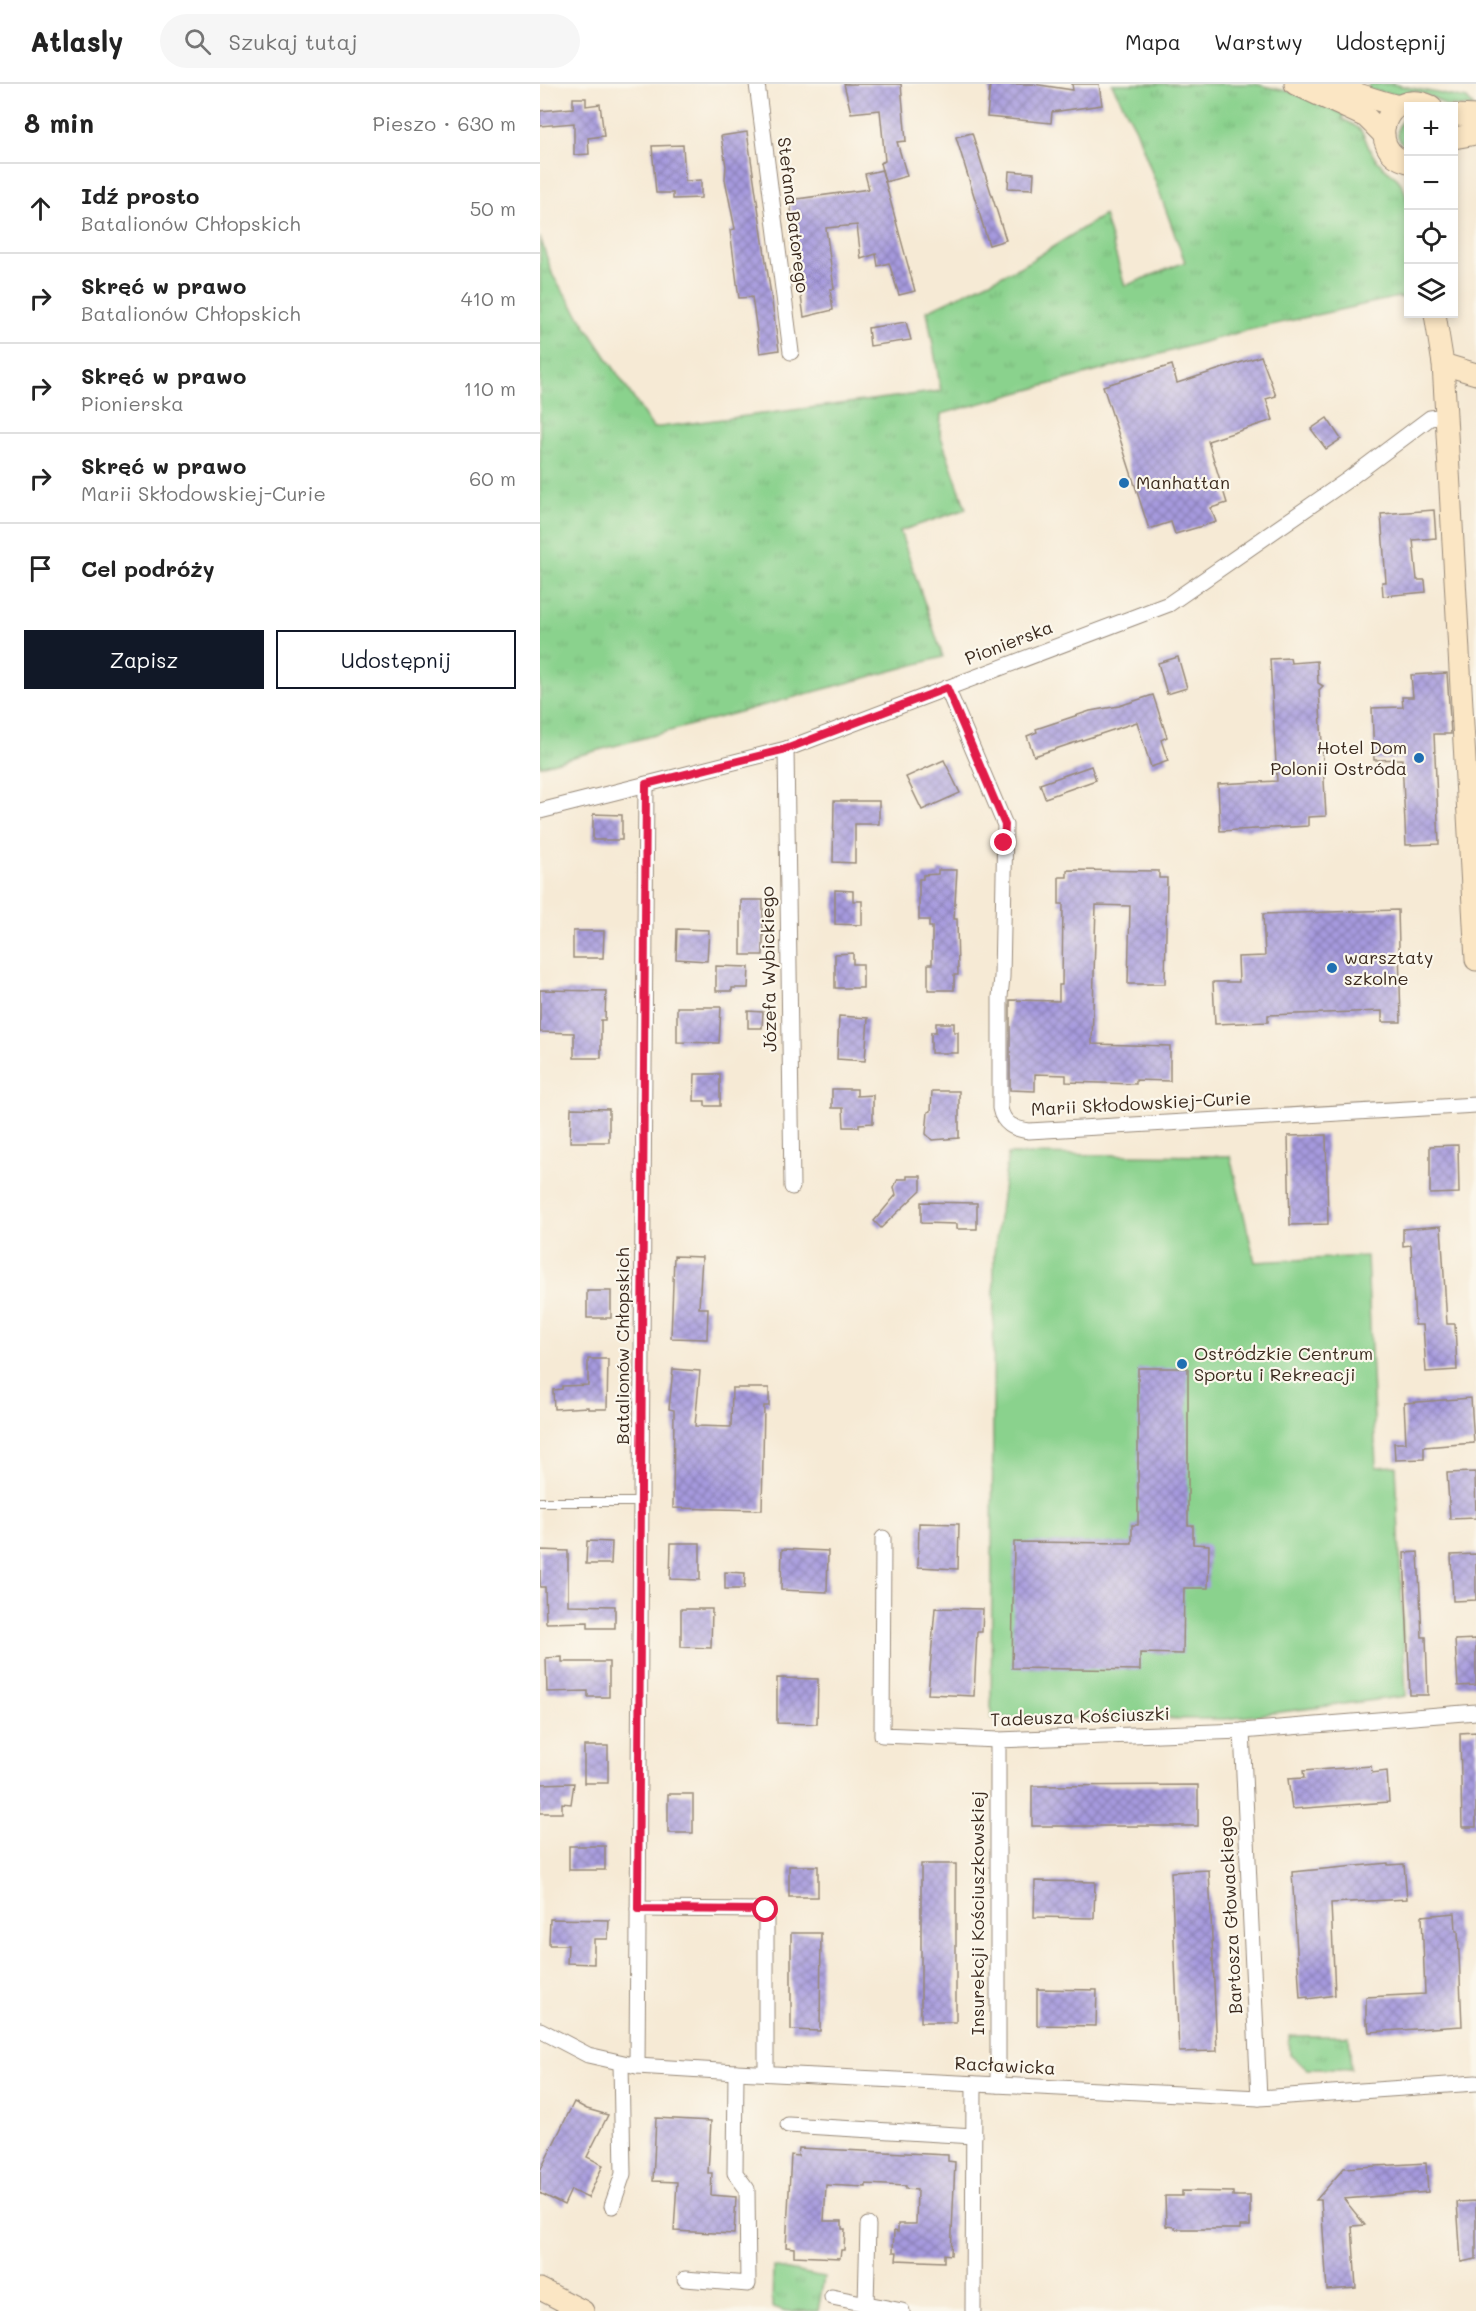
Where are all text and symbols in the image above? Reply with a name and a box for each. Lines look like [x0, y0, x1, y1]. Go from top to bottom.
search box [160, 14, 580, 68]
text: Atlasly [30, 23, 124, 59]
icon: search [181, 25, 214, 58]
text: Szukaj tutaj [229, 27, 358, 56]
text: Mapa [1125, 28, 1181, 55]
text: Warstwy [1214, 28, 1303, 55]
text: Udostępnij [1336, 28, 1446, 55]
map controls [1404, 102, 1458, 318]
button: + [1404, 102, 1458, 156]
text: 8 min [24, 106, 94, 140]
text: Pieszo · 630 m [373, 110, 516, 136]
street label: Stefana Batorego [773, 136, 815, 294]
button: − [1404, 156, 1458, 210]
text: Idź prosto [81, 181, 199, 210]
icon: ahead [24, 192, 57, 225]
text: 50 m [470, 195, 516, 221]
text: Batalionów Chłopskich [81, 210, 300, 236]
button: locate [1404, 210, 1458, 264]
button: layers [1404, 264, 1458, 318]
text: Skręć w prawo [81, 271, 246, 300]
icon: right [24, 282, 57, 315]
text: 410 m [461, 285, 516, 311]
text: Batalionów Chłopskich [81, 300, 300, 326]
text: Skręć w prawo [81, 361, 246, 390]
icon: right [24, 372, 57, 405]
text: 110 m [463, 375, 516, 401]
text: Pionierska [81, 390, 184, 416]
text: Skręć w prawo [81, 451, 246, 480]
icon: right [24, 462, 57, 495]
text: 60 m [469, 465, 516, 491]
place label: Manhattan [1136, 470, 1230, 494]
marker: Manhattan [1117, 476, 1131, 490]
text: Marii Skłodowskiej-Curie [81, 480, 326, 506]
icon: arrive [24, 552, 57, 585]
text: Cel podróży [81, 554, 215, 583]
street label: Pionierska [961, 614, 1056, 670]
button: Zapisz [24, 630, 264, 689]
button: Udostępnij [276, 630, 516, 689]
place label: Hotel Dom Polonii Ostróda [1270, 735, 1407, 780]
marker: Hotel Dom Polonii Ostróda [1412, 751, 1426, 765]
route end [990, 829, 1016, 855]
street label: Józefa Wybickiego [755, 886, 781, 1052]
place label: warsztaty szkolne [1344, 945, 1433, 990]
marker: warsztaty szkolne [1325, 961, 1339, 975]
street label: Marii Skłodowskiej-Curie [1030, 1085, 1252, 1121]
street label: Batalionów Chłopskich [610, 1247, 634, 1445]
place label: Ostródzkie Centrum Sportu i Rekreacji [1194, 1341, 1373, 1386]
marker: Ostródzkie Centrum Sportu i Rekreacji [1175, 1357, 1189, 1371]
street label: Tadeusza Kościuszki [990, 1701, 1170, 1731]
street label: Insurekcji Kościuszkowskiej [965, 1791, 989, 2035]
street label: Bartosza Głowackiego [1213, 1815, 1247, 2015]
route start [752, 1896, 778, 1922]
street label: Racławicka [954, 2050, 1056, 2080]

